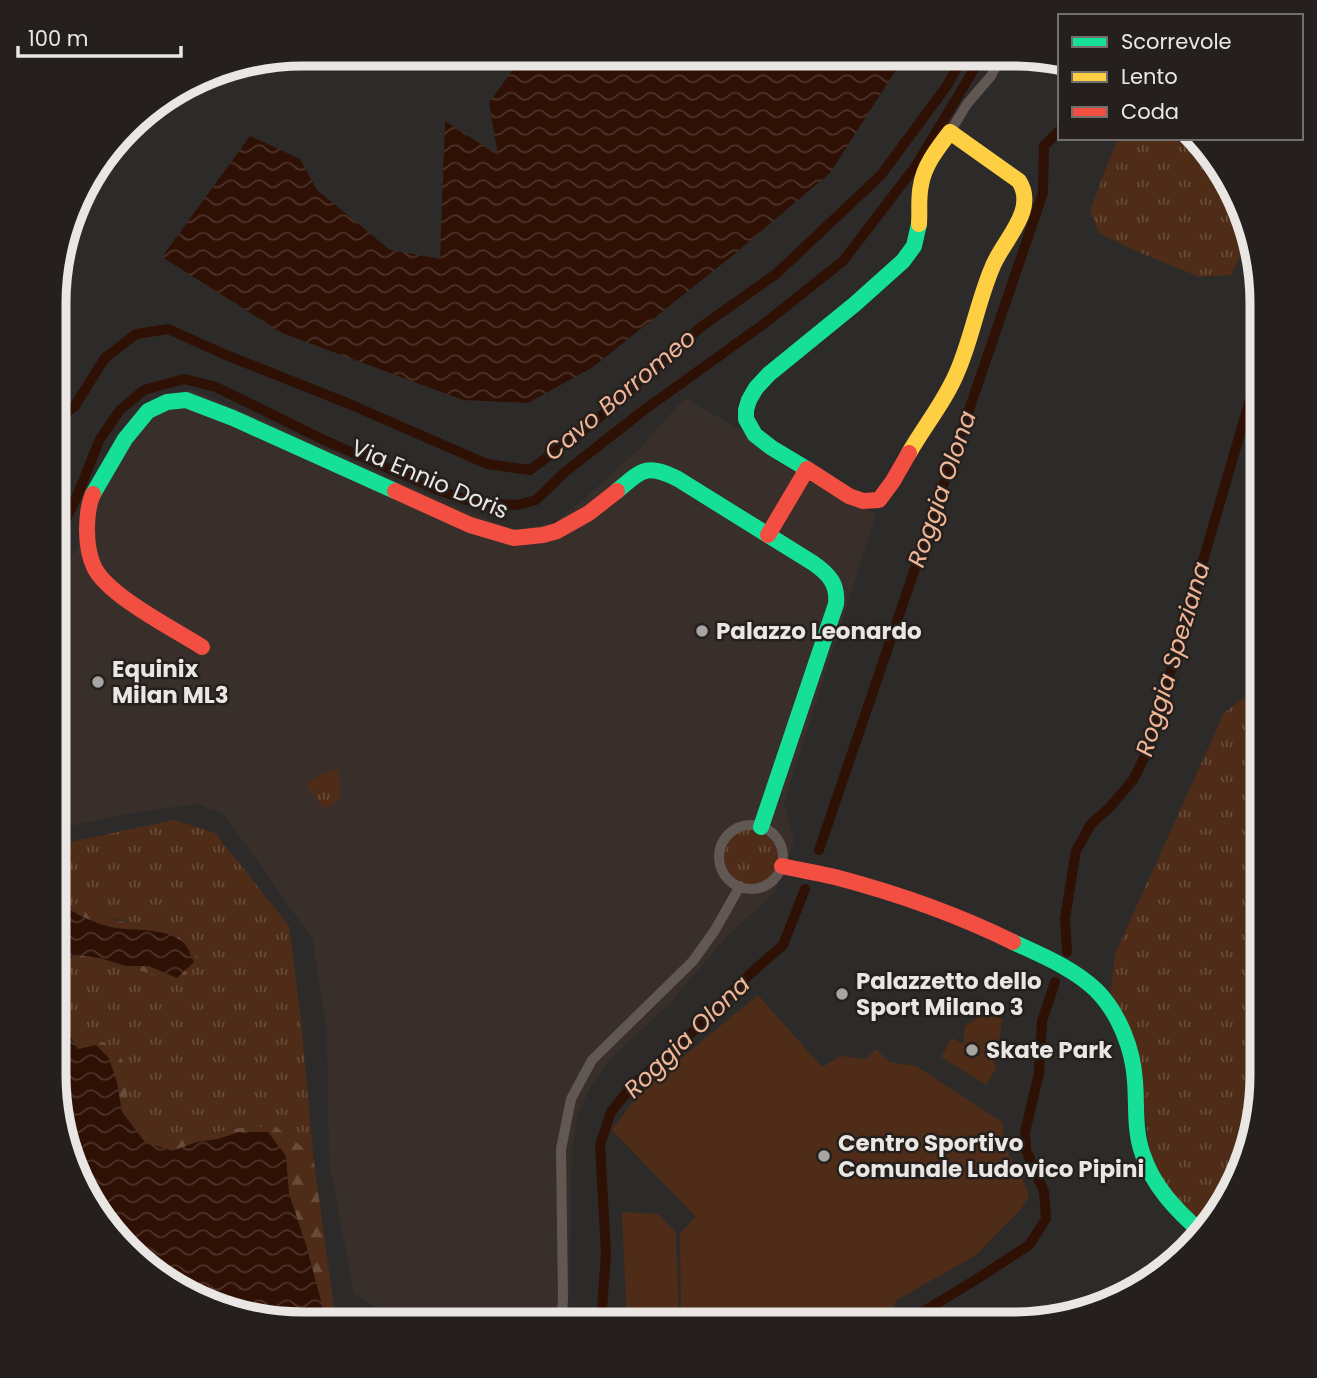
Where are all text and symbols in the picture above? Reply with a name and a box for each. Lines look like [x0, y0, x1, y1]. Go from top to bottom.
scale bar [18, 14, 180, 58]
legend [1058, 14, 1303, 140]
text: 100 m [28, 24, 88, 53]
text: Scorrevole [1121, 27, 1232, 56]
text: Lento [1121, 62, 1178, 91]
text: Coda [1121, 97, 1179, 126]
water label: Cavo Borromeo [537, 321, 703, 468]
water label: Roggia Olona [899, 406, 984, 571]
street label: Via Ennio Doris [346, 431, 514, 527]
water label: Roggia Speziana [1127, 558, 1218, 760]
place label: Palazzo Leonardo [716, 615, 922, 647]
marker: Palazzo Leonardo [694, 623, 710, 639]
place label: Equinix Milan ML3 [112, 653, 229, 711]
marker: Equinix Milan ML3 [90, 674, 106, 690]
place label: Palazzetto dello Sport Milano 3 [856, 965, 1042, 1023]
water label: Roggia Olona [616, 968, 757, 1105]
marker: Palazzetto dello Sport Milano 3 [834, 986, 850, 1002]
place label: Skate Park [986, 1034, 1113, 1066]
marker: Skate Park [964, 1042, 980, 1058]
place label: Centro Sportivo Comunale Ludovico Pipini [838, 1127, 1144, 1185]
marker: Centro Sportivo Comunale Ludovico Pipini [816, 1148, 832, 1164]

